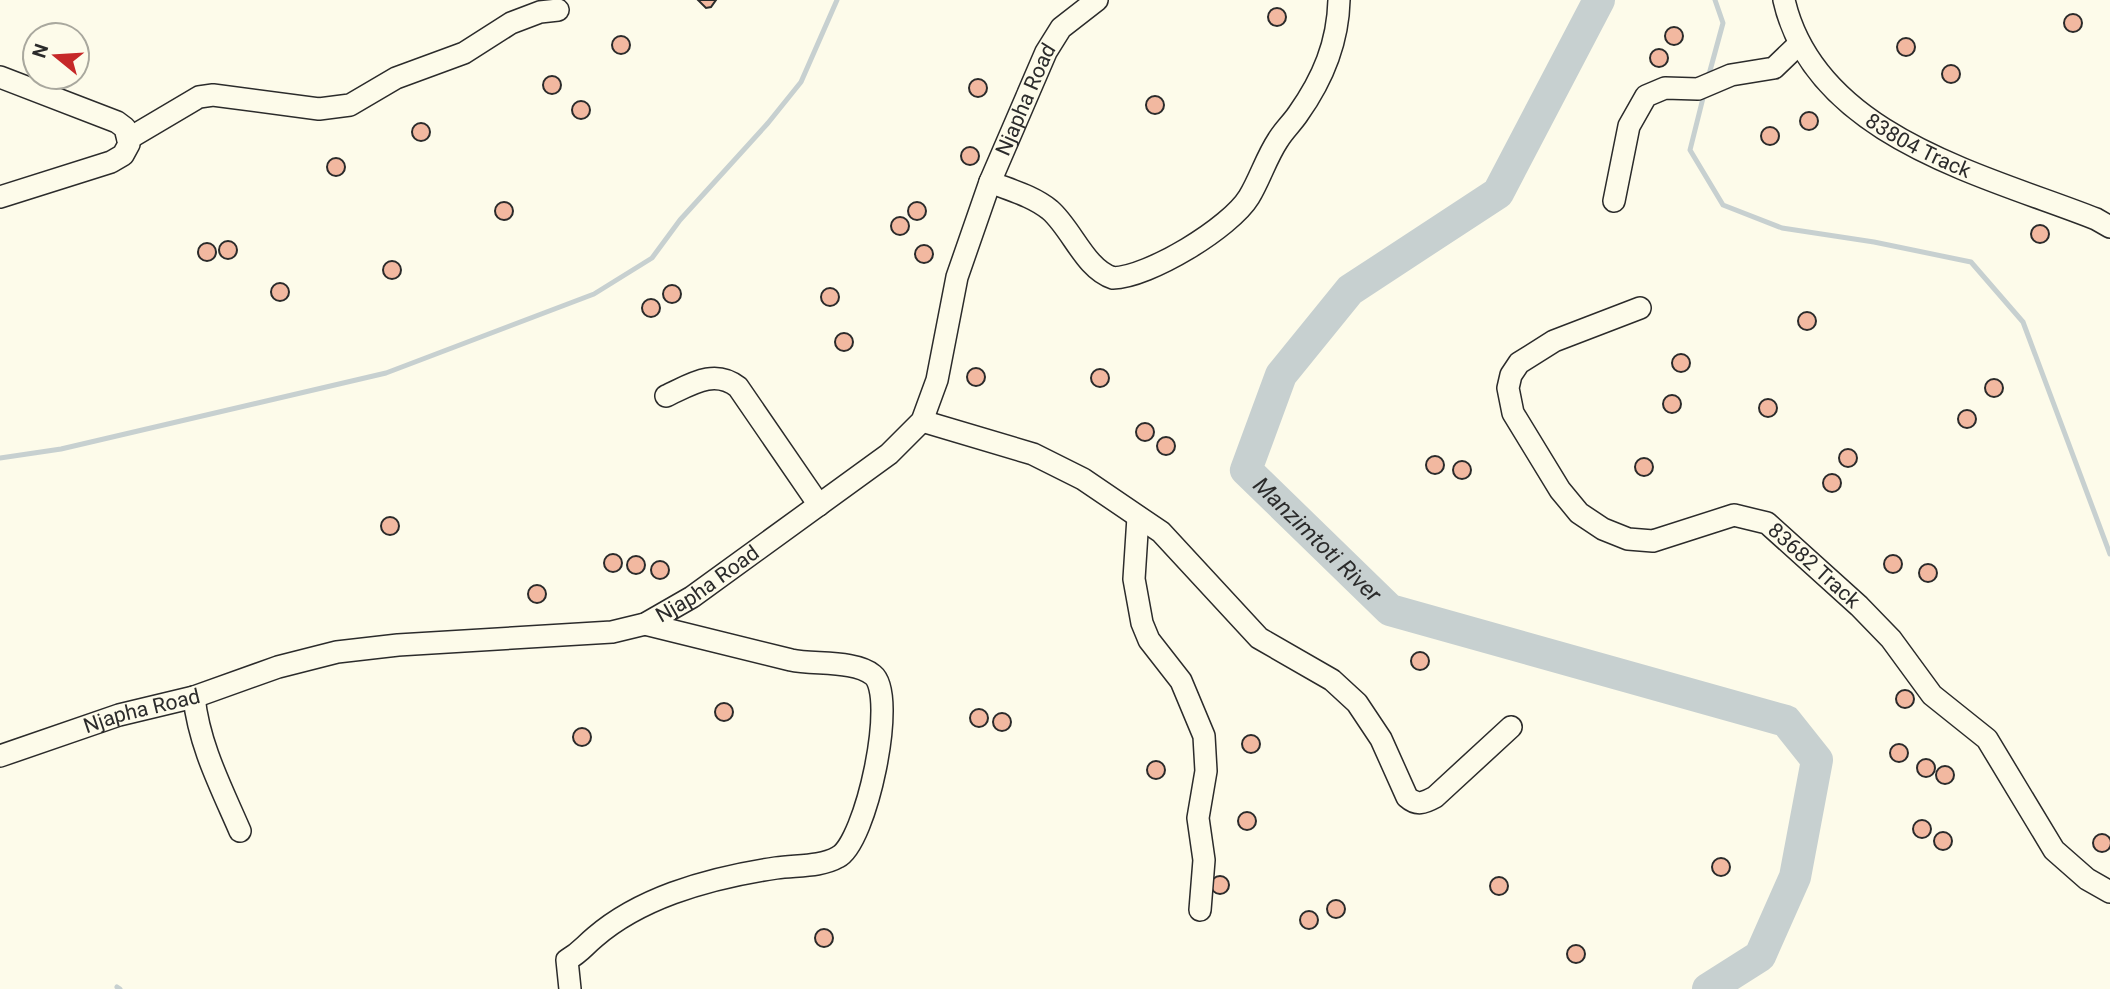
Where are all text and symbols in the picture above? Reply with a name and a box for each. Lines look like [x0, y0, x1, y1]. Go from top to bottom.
north arrow [21, 21, 91, 91]
street label: Njapha Road [991, 39, 1060, 159]
text: N [27, 41, 53, 61]
street label: 83804 Track [1861, 108, 1975, 183]
water label: Manzimtoti River [1248, 471, 1388, 608]
street label: 83682 Track [1763, 518, 1865, 613]
street label: Njapha Road [651, 540, 764, 627]
street label: Njapha Road [80, 684, 202, 738]

